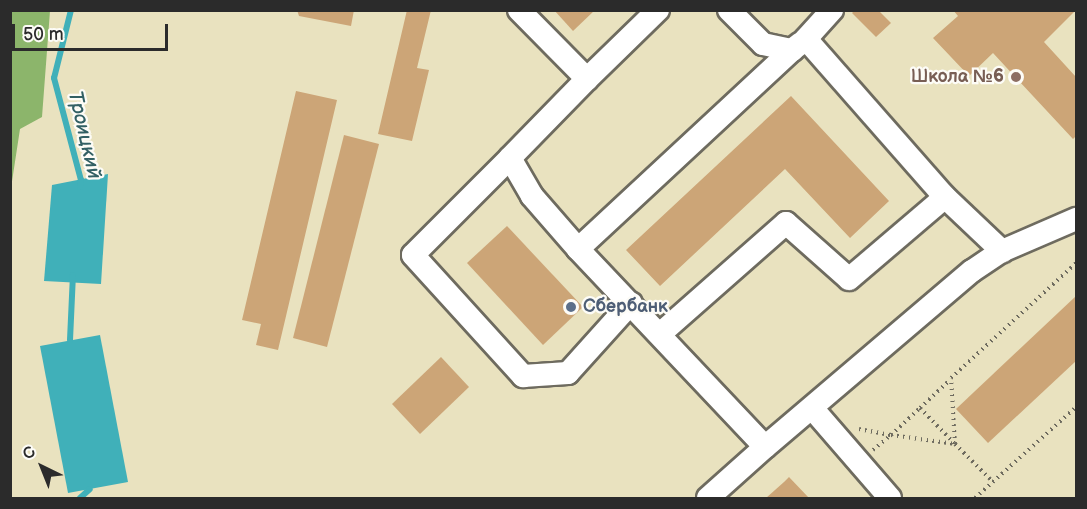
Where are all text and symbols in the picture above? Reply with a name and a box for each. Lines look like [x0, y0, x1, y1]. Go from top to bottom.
scale bar [15, 12, 171, 50]
text: 50 m [23, 24, 64, 45]
place label: Школа №6 [911, 66, 1004, 88]
marker: Школа №6 [1009, 70, 1023, 84]
water label: Троицкий [62, 89, 106, 181]
place label: Сбербанк [583, 296, 668, 318]
marker: Сбербанк [564, 300, 578, 314]
north arrow [12, 437, 72, 497]
text: С [19, 443, 40, 464]

